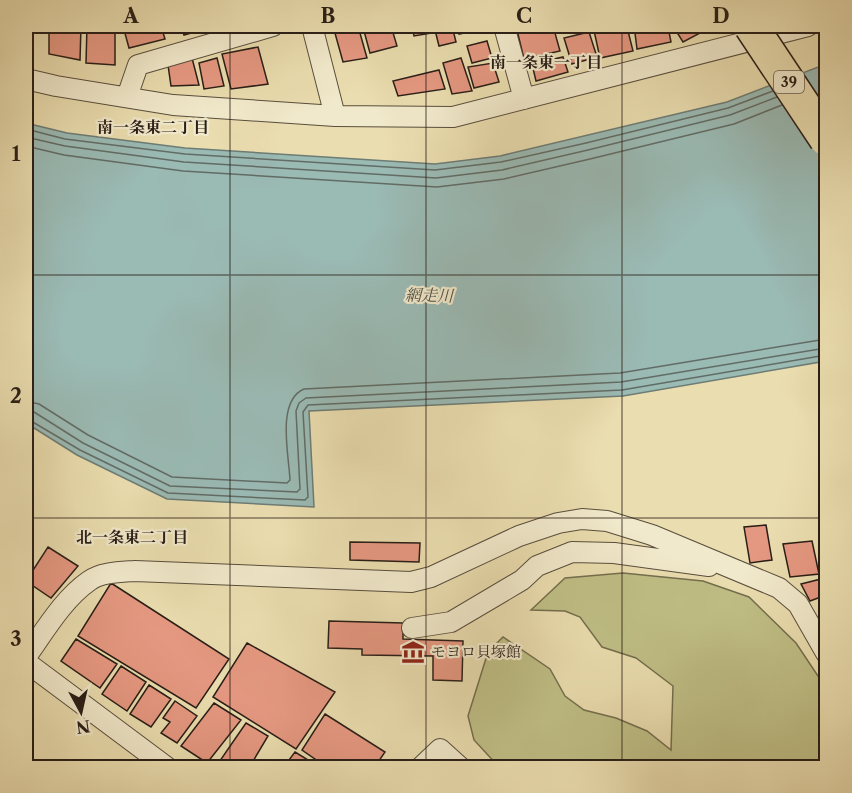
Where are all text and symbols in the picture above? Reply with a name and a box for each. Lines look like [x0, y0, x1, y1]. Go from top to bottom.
text: A [122, 4, 139, 28]
text: B [321, 4, 336, 28]
text: C [516, 4, 532, 28]
text: D [712, 4, 730, 28]
district label: 南一条東一丁目 [490, 52, 602, 72]
road number: 39 [774, 71, 804, 93]
district label: 南一条東二丁目 [97, 117, 209, 137]
text: 1 [12, 142, 21, 166]
water label: 網走川 [405, 285, 455, 305]
text: 2 [10, 384, 22, 408]
district label: 北一条東二丁目 [76, 527, 188, 547]
text: 3 [10, 627, 22, 651]
museum icon: モヨロ貝塚館 [400, 639, 426, 665]
place label: モヨロ貝塚館 [431, 642, 521, 661]
north arrow [51, 682, 111, 742]
text: N [75, 716, 91, 738]

